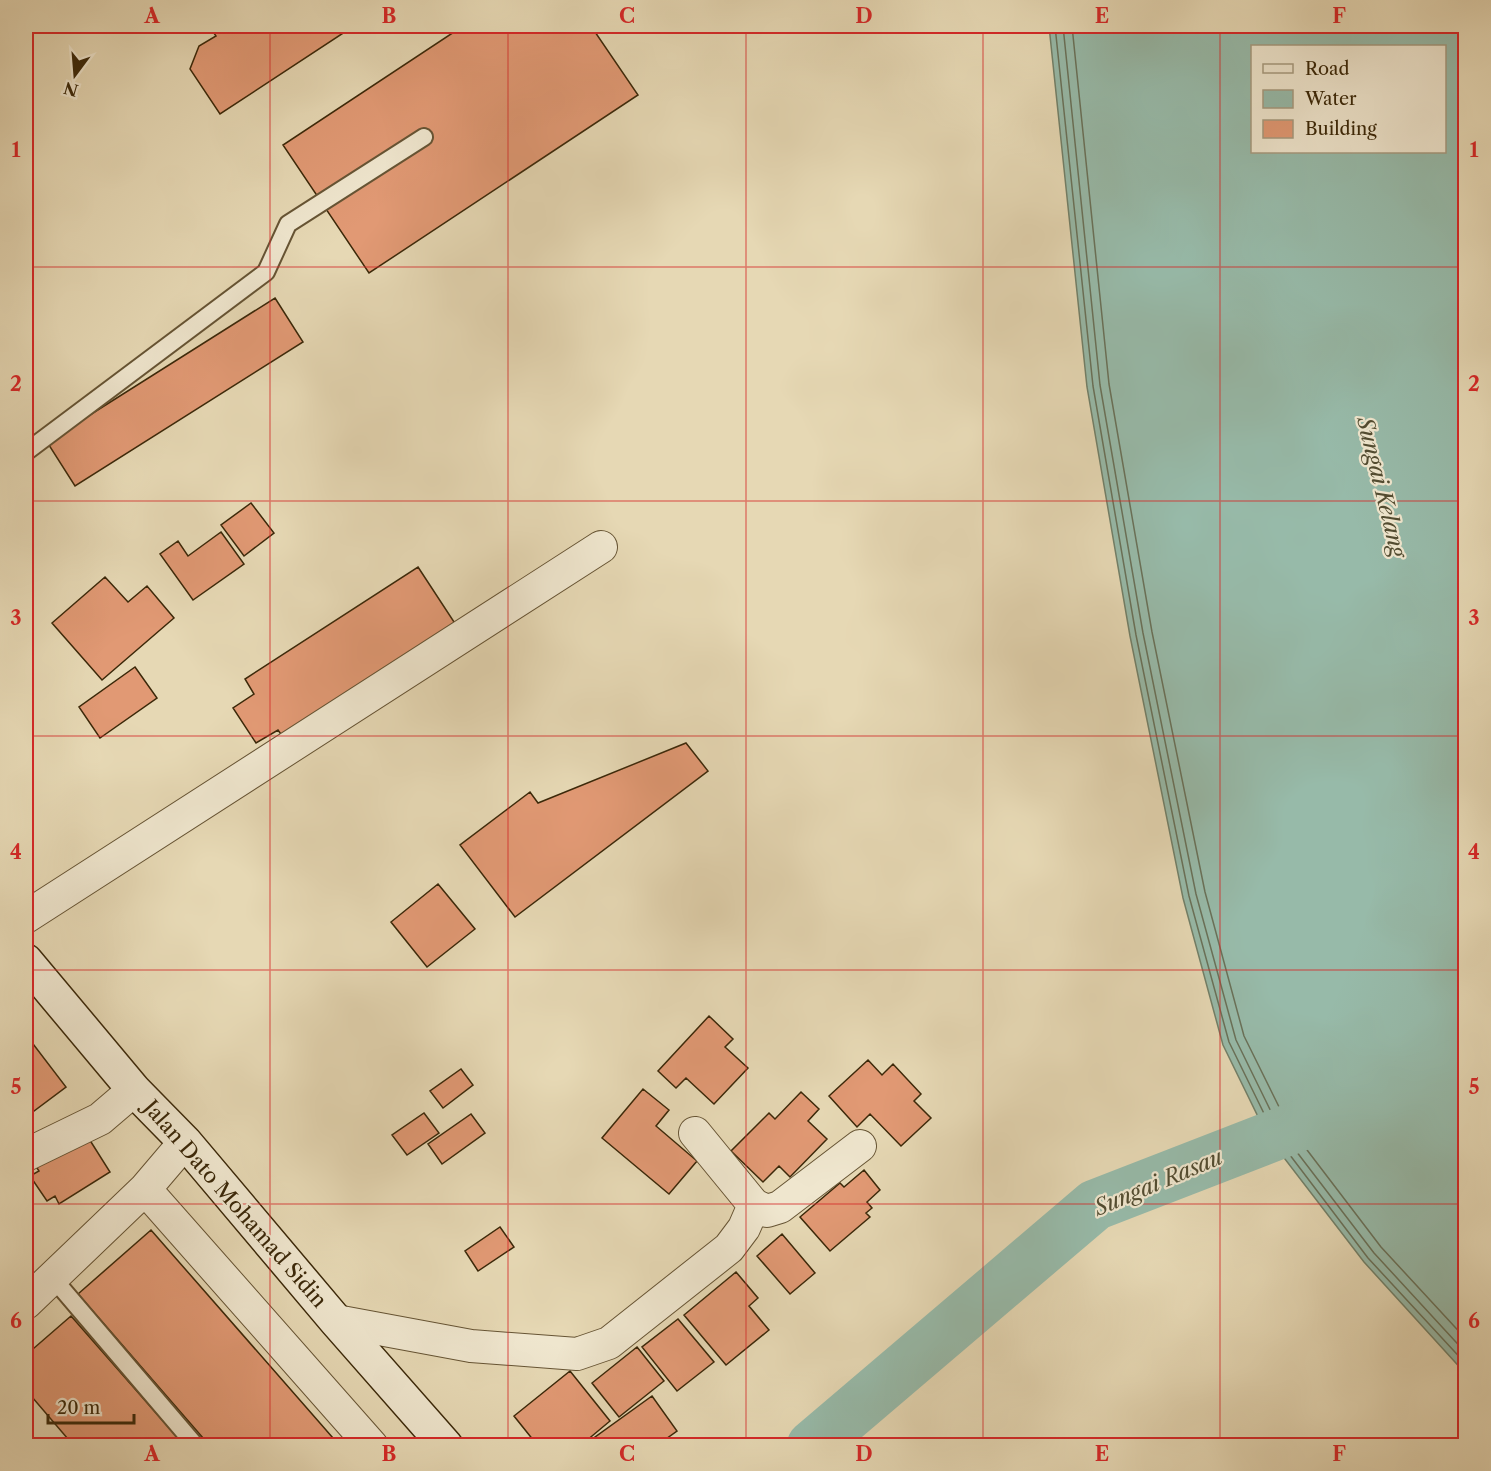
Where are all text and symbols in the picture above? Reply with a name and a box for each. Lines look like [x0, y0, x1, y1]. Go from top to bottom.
text: A [143, 4, 160, 28]
text: B [382, 4, 397, 28]
text: C [619, 4, 635, 28]
text: D [855, 4, 873, 28]
text: E [1095, 4, 1109, 28]
text: F [1332, 4, 1346, 28]
north arrow [45, 45, 105, 105]
legend [1251, 45, 1446, 153]
text: Road [1305, 58, 1350, 80]
text: N [61, 78, 80, 101]
text: Water [1304, 88, 1357, 110]
text: Building [1305, 118, 1377, 140]
text: 1 [12, 138, 21, 162]
text: 1 [1470, 138, 1479, 162]
text: 2 [10, 372, 22, 396]
text: 2 [1468, 372, 1480, 396]
water label: Sungai Kelang [1351, 412, 1412, 562]
text: 3 [10, 606, 22, 630]
text: 3 [1468, 606, 1480, 630]
text: 4 [10, 840, 22, 864]
text: 4 [1468, 840, 1480, 864]
text: 5 [10, 1075, 22, 1099]
text: 5 [1468, 1075, 1480, 1099]
street label: Jalan Dato Mohamad Sidin [137, 1093, 332, 1312]
water label: Sungai Rasau [1088, 1143, 1227, 1222]
text: 6 [10, 1309, 22, 1333]
text: 6 [1468, 1309, 1480, 1333]
scale bar [48, 1387, 134, 1425]
text: 20 m [57, 1397, 101, 1419]
text: A [143, 1442, 160, 1466]
text: B [382, 1442, 397, 1466]
text: C [619, 1442, 635, 1466]
text: D [855, 1442, 873, 1466]
text: E [1095, 1442, 1109, 1466]
text: F [1332, 1442, 1346, 1466]

